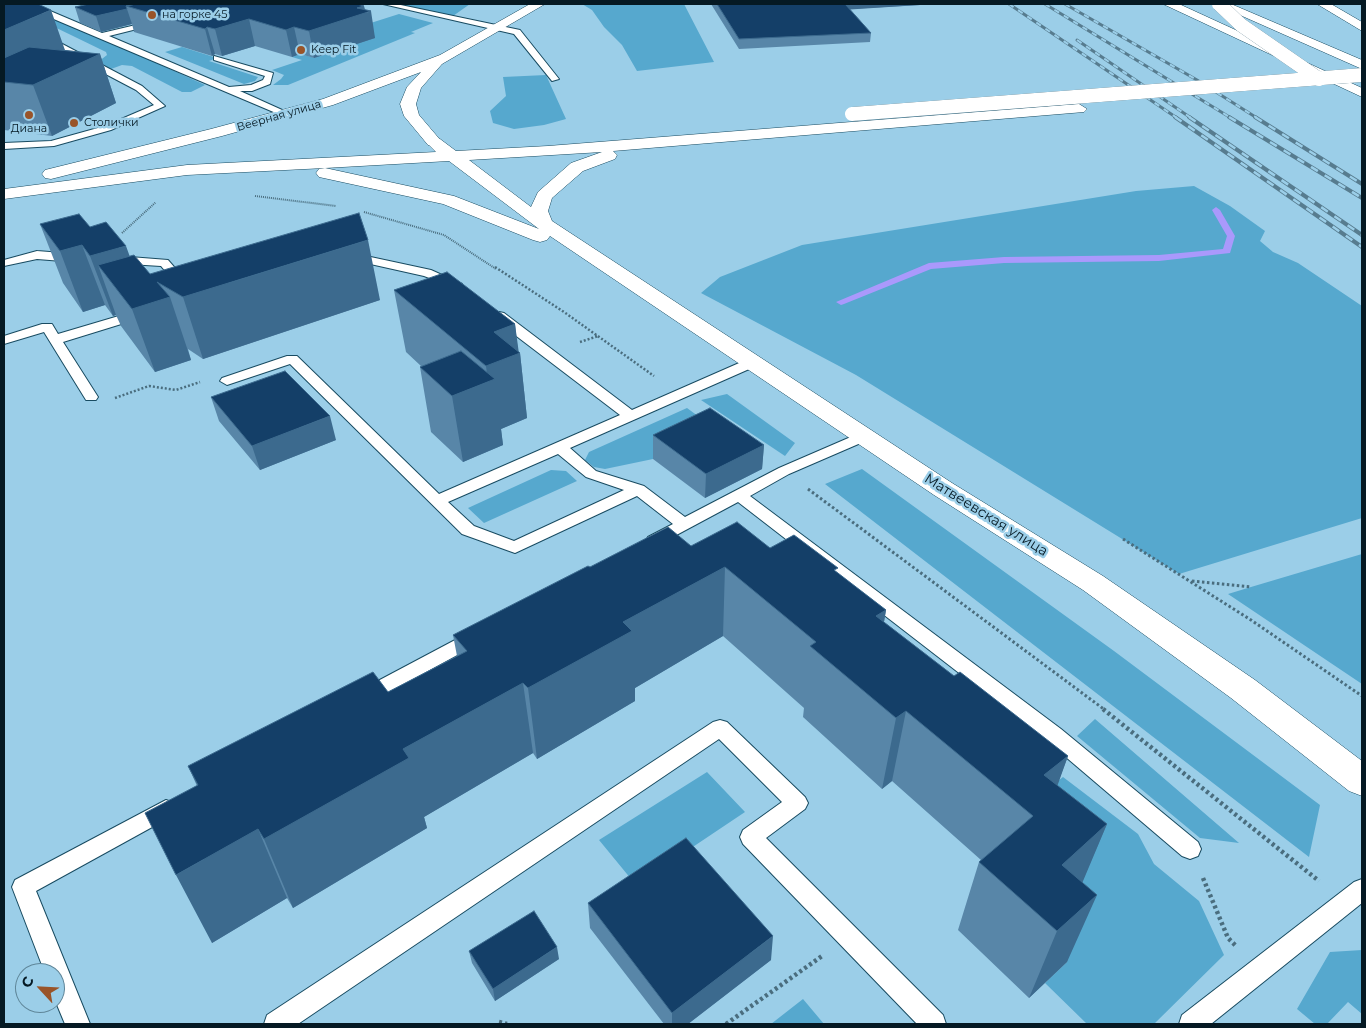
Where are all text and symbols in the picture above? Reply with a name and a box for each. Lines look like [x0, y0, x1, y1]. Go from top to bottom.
place label: на горке 45 [162, 8, 228, 22]
marker: на горке 45 [146, 9, 158, 21]
place label: Keep Fit [311, 43, 356, 57]
marker: Keep Fit [295, 44, 307, 56]
street label: Веерная улица [235, 98, 323, 134]
marker: Диана [23, 109, 35, 121]
place label: Столички [84, 116, 139, 130]
marker: Столички [68, 117, 80, 129]
place label: Диана [11, 122, 47, 136]
street label: Матвеевская улица [921, 470, 1051, 560]
north arrow [15, 963, 65, 1013]
text: С [17, 974, 38, 991]

